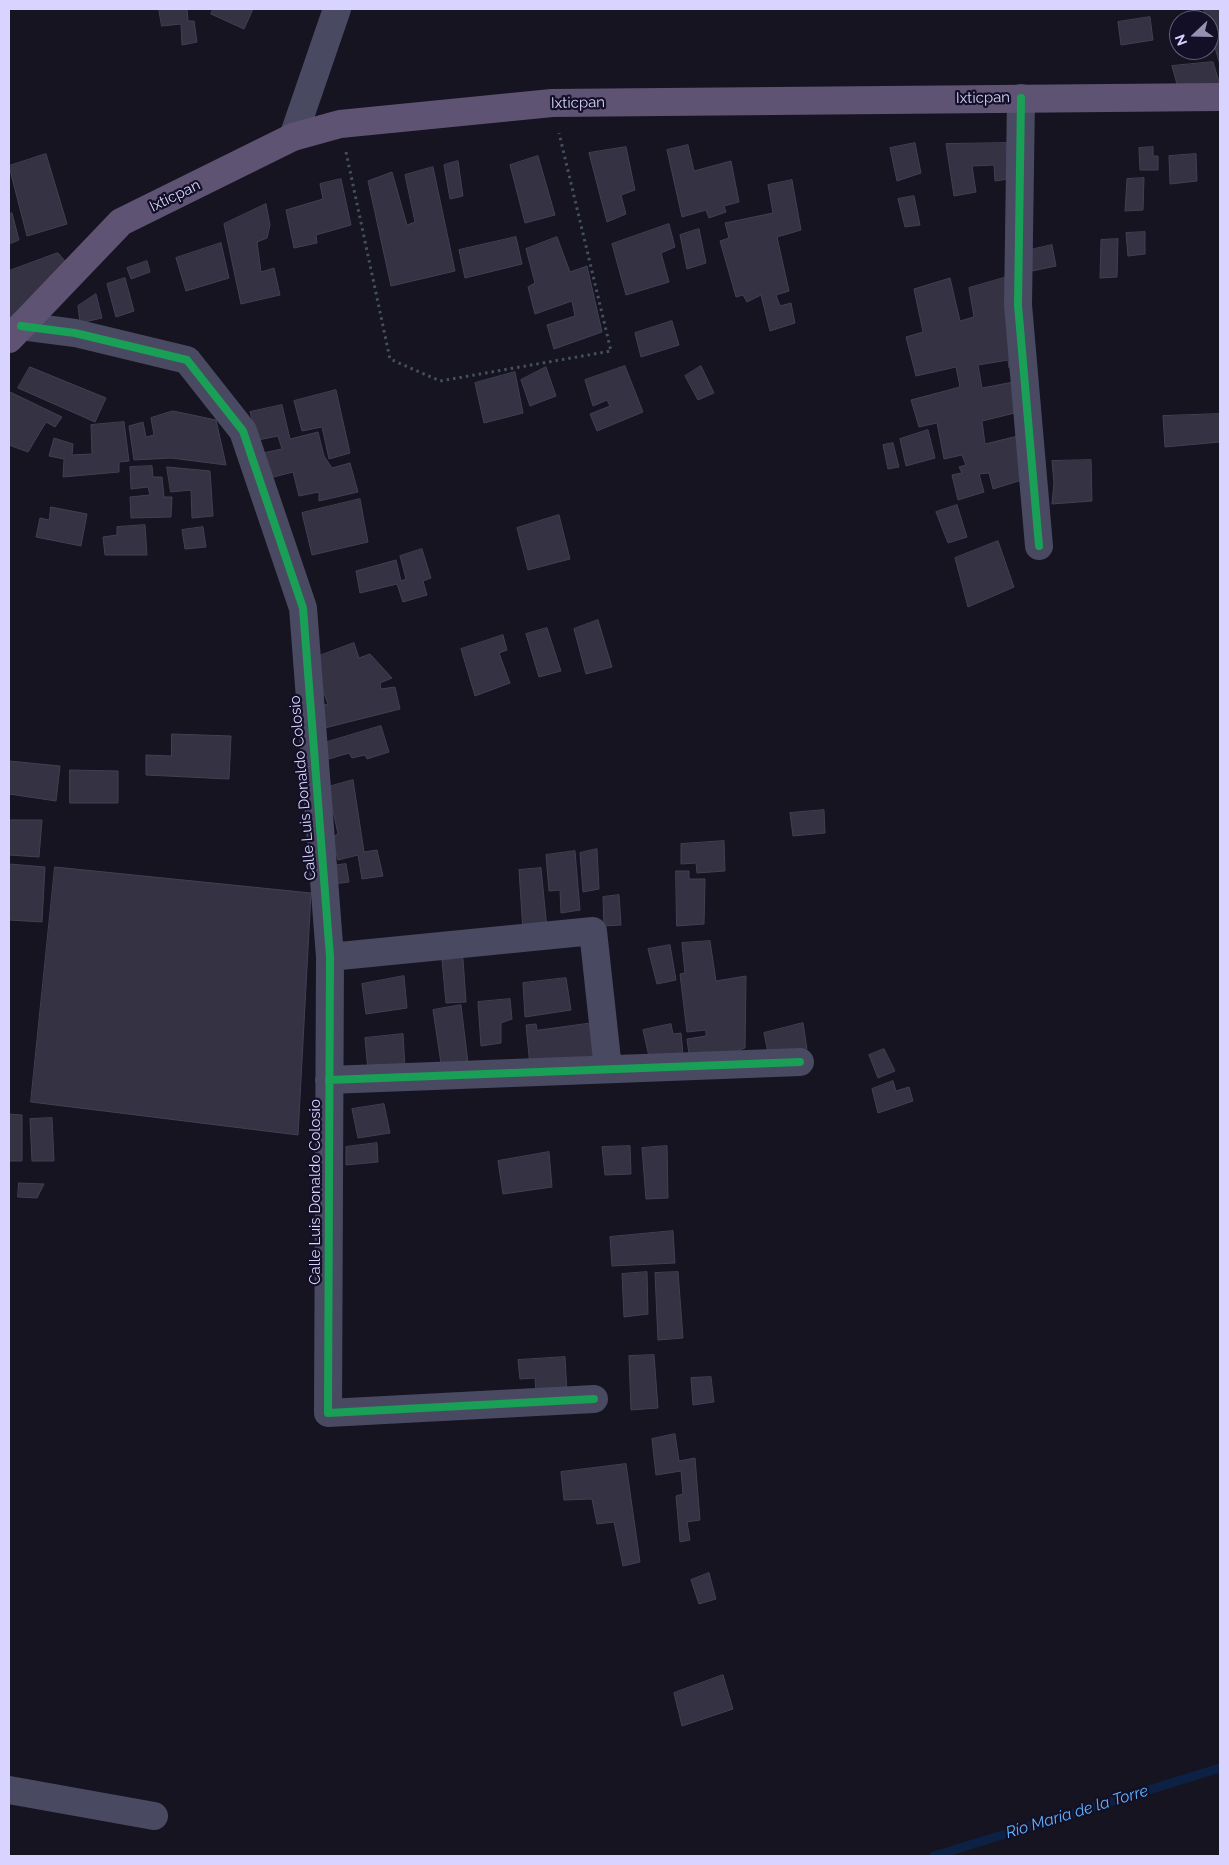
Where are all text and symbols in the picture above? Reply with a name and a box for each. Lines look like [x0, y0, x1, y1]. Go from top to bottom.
north arrow [1169, 10, 1219, 60]
text: N [1172, 32, 1190, 48]
street label: Ixticpan [956, 89, 1010, 107]
street label: Ixticpan [551, 94, 605, 112]
street label: Ixticpan [147, 176, 203, 216]
street label: Calle Luis Donaldo Colosio [286, 695, 320, 881]
street label: Calle Luis Donaldo Colosio [306, 1099, 324, 1285]
water label: Río María de la Torre [1004, 1781, 1150, 1843]

